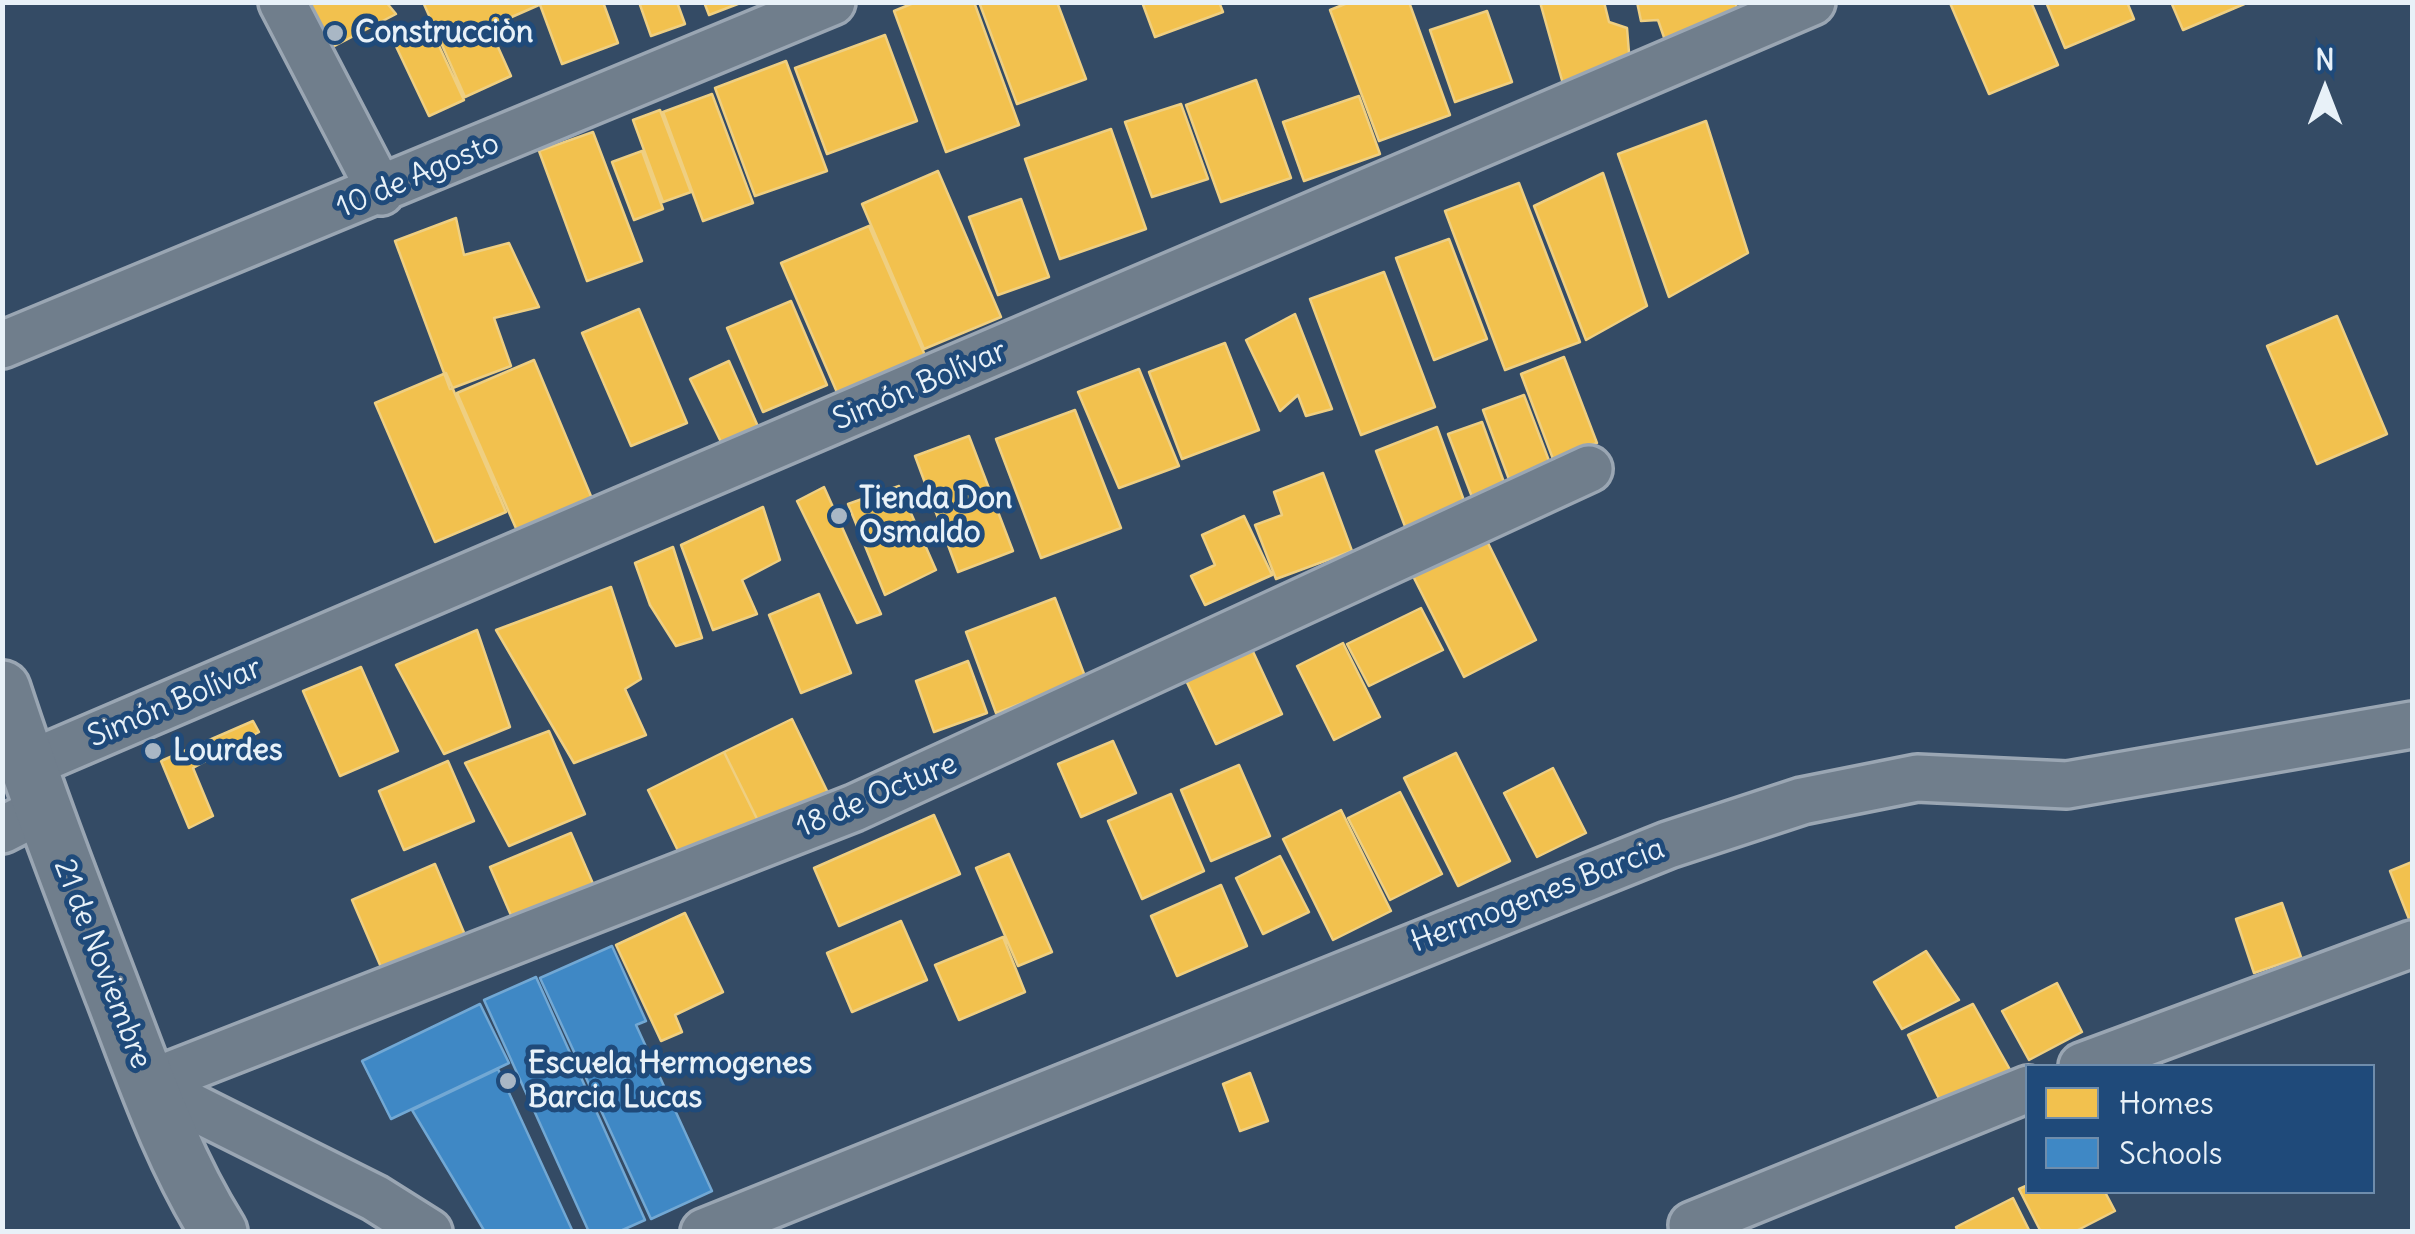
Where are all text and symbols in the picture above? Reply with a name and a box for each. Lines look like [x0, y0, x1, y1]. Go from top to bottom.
place label: Construcciòn [355, 15, 533, 51]
marker: Construcciòn [324, 22, 346, 44]
north arrow [2275, 40, 2375, 140]
text: N [2315, 42, 2335, 78]
street label: 10 de Agosto [331, 126, 505, 226]
street label: Simón Bolívar [828, 333, 1012, 439]
place label: Tienda Don Osmaldo [859, 481, 1012, 552]
marker: Tienda Don Osmaldo [828, 505, 850, 527]
street label: Simón Bolívar [83, 650, 267, 756]
place label: Lourdes [173, 733, 283, 769]
marker: Lourdes [142, 740, 164, 762]
street label: 18 de Octure [791, 746, 963, 846]
street label: Hermogenes Barcia [1406, 831, 1670, 961]
street label: 21 de Noviembre [46, 854, 158, 1074]
place label: Escuela Hermogenes Barcia Lucas [528, 1046, 812, 1116]
legend [2025, 1064, 2375, 1194]
marker: Escuela Hermogenes Barcia Lucas [497, 1070, 519, 1092]
text: Homes [2119, 1084, 2214, 1122]
text: Schools [2119, 1134, 2222, 1172]

